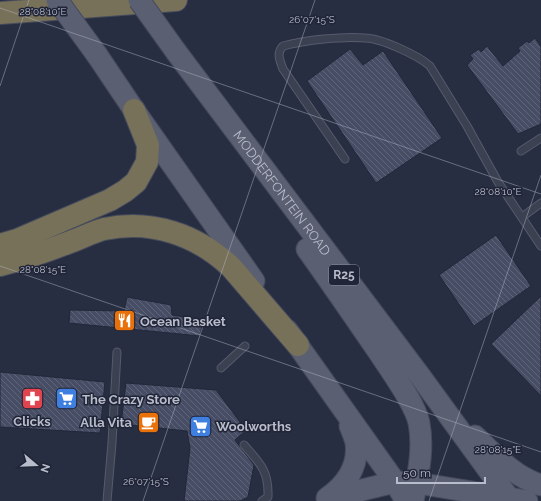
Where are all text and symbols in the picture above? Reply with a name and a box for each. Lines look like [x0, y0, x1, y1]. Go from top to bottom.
text: 28°08'10"E [20, 6, 67, 17]
text: 26°07'15"S [289, 14, 335, 25]
street label: MODDERFONTEIN ROAD [231, 128, 334, 258]
text: 28°08'10"E [475, 186, 522, 197]
text: 28°08'15"E [20, 264, 66, 275]
road number: R25 [329, 265, 359, 285]
restaurant icon: Ocean Basket [112, 308, 138, 334]
place label: Ocean Basket [140, 314, 226, 329]
pharmacy icon: Clicks [19, 386, 45, 412]
supermarket icon: The Crazy Store [53, 386, 79, 412]
place label: The Crazy Store [82, 392, 180, 407]
cafe icon: Alla Vita [135, 409, 161, 435]
supermarket icon: Woolworths [188, 413, 214, 439]
place label: Clicks [13, 414, 51, 429]
place label: Alla Vita [80, 415, 133, 430]
place label: Woolworths [216, 419, 292, 434]
text: 28°08'15"E [475, 444, 521, 455]
north arrow [16, 445, 56, 485]
scale bar [397, 459, 485, 485]
text: N [37, 462, 52, 474]
text: 50 m [403, 466, 431, 480]
text: 26°07'15"S [123, 476, 169, 487]

